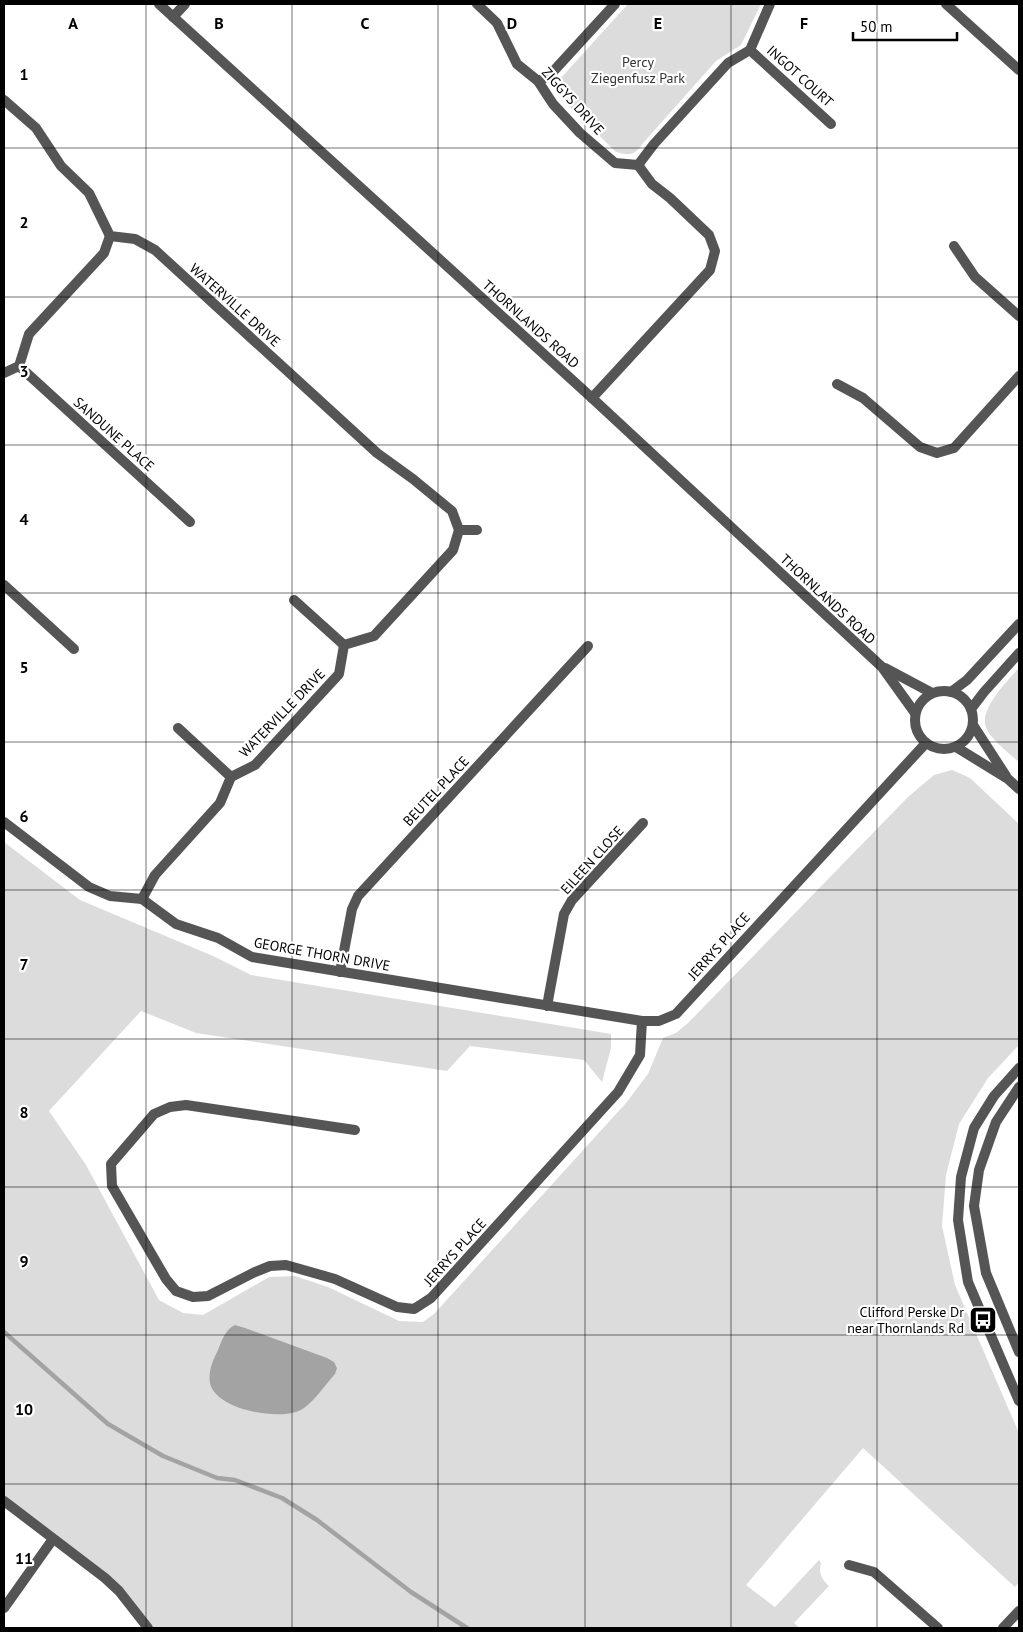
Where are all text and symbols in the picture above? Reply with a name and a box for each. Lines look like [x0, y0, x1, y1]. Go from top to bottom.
scale bar [853, 10, 957, 42]
text: A [68, 13, 78, 33]
text: B [214, 13, 224, 33]
text: C [361, 13, 370, 33]
text: D [507, 13, 517, 33]
text: E [654, 13, 662, 33]
text: F [800, 13, 808, 33]
text: 50 m [860, 17, 893, 36]
street label: INGOT COURT [763, 41, 837, 111]
park label: Percy Ziegenfusz Park [591, 53, 685, 87]
street label: ZIGGYS DRIVE [538, 63, 608, 139]
text: 1 [19, 64, 29, 84]
text: 2 [19, 212, 29, 232]
street label: WATERVILLE DRIVE [186, 259, 284, 351]
street label: THORNLANDS ROAD [479, 276, 583, 372]
text: 3 [19, 361, 29, 381]
street label: SANDUNE PLACE [70, 393, 158, 475]
text: 4 [19, 509, 29, 529]
street label: THORNLANDS ROAD [776, 550, 880, 648]
text: 5 [19, 657, 29, 677]
street label: WATERVILLE DRIVE [235, 665, 329, 761]
street label: BEUTEL PLACE [399, 752, 473, 830]
text: 6 [19, 806, 29, 826]
street label: EILEEN CLOSE [557, 822, 627, 898]
street label: JERRYS PLACE [683, 908, 754, 984]
street label: GEORGE THORN DRIVE [252, 933, 392, 975]
text: 7 [19, 954, 29, 974]
text: 8 [19, 1102, 29, 1122]
street label: JERRYS PLACE [419, 1214, 490, 1290]
text: 9 [19, 1251, 29, 1271]
place label: Clifford Perske Dr near Thornlands Rd [847, 1303, 964, 1337]
bus stop icon: Clifford Perske Dr near Thornlands Rd [968, 1305, 998, 1335]
text: 10 [15, 1399, 33, 1419]
text: 11 [15, 1548, 33, 1568]

